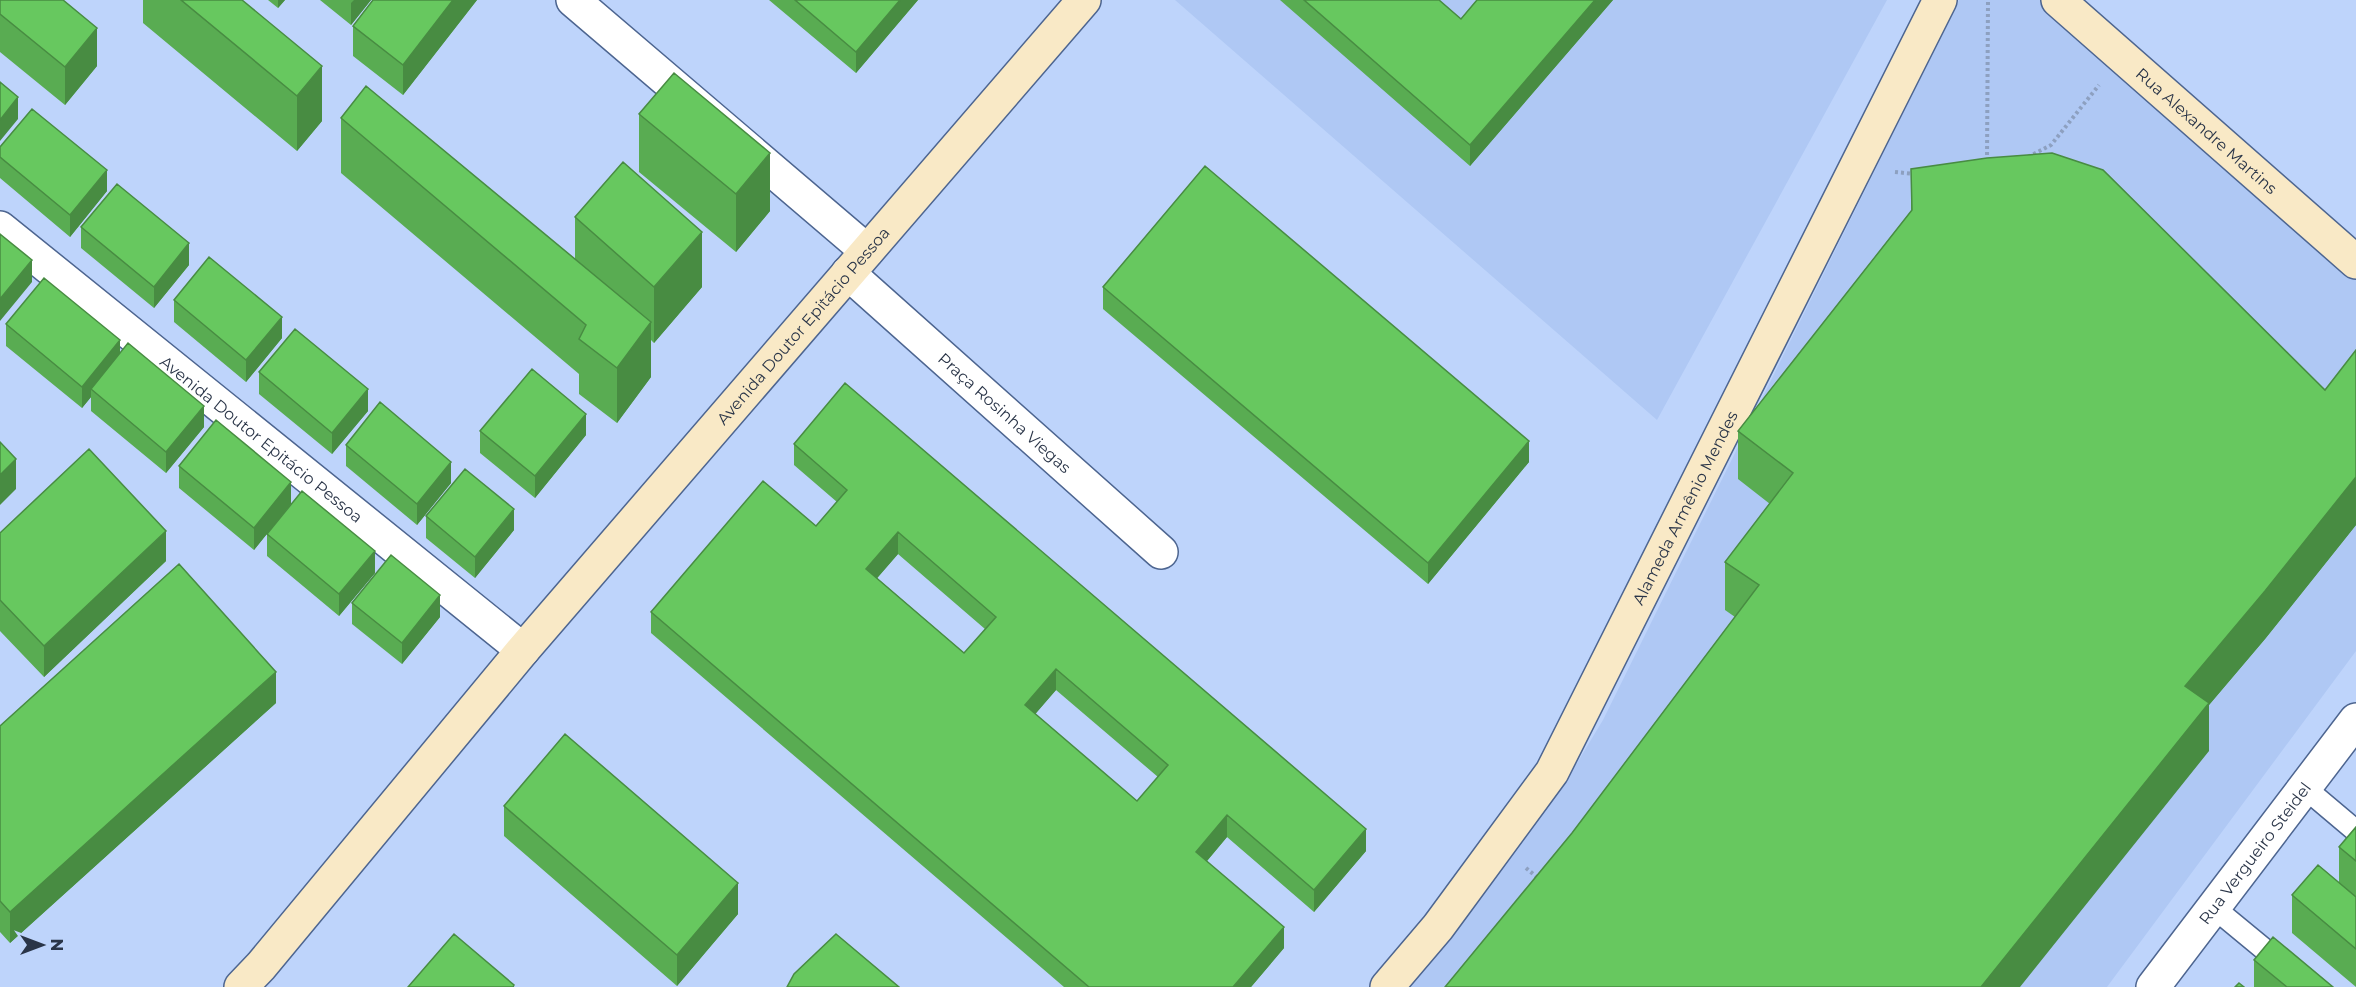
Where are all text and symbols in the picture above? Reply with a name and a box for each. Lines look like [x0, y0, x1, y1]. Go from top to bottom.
street label: Rua Alexandre Martins [2132, 64, 2281, 198]
street label: Avenida Doutor Epitácio Pessoa [713, 223, 894, 429]
street label: Praça Rosinha Viegas [934, 349, 1075, 477]
street label: Avenida Doutor Epitácio Pessoa [156, 352, 366, 527]
street label: Alameda Armênio Mendes [1629, 408, 1742, 608]
street label: Rua Vergueiro Steidel [2195, 779, 2315, 928]
north arrow [12, 915, 72, 975]
text: N [47, 939, 66, 951]

